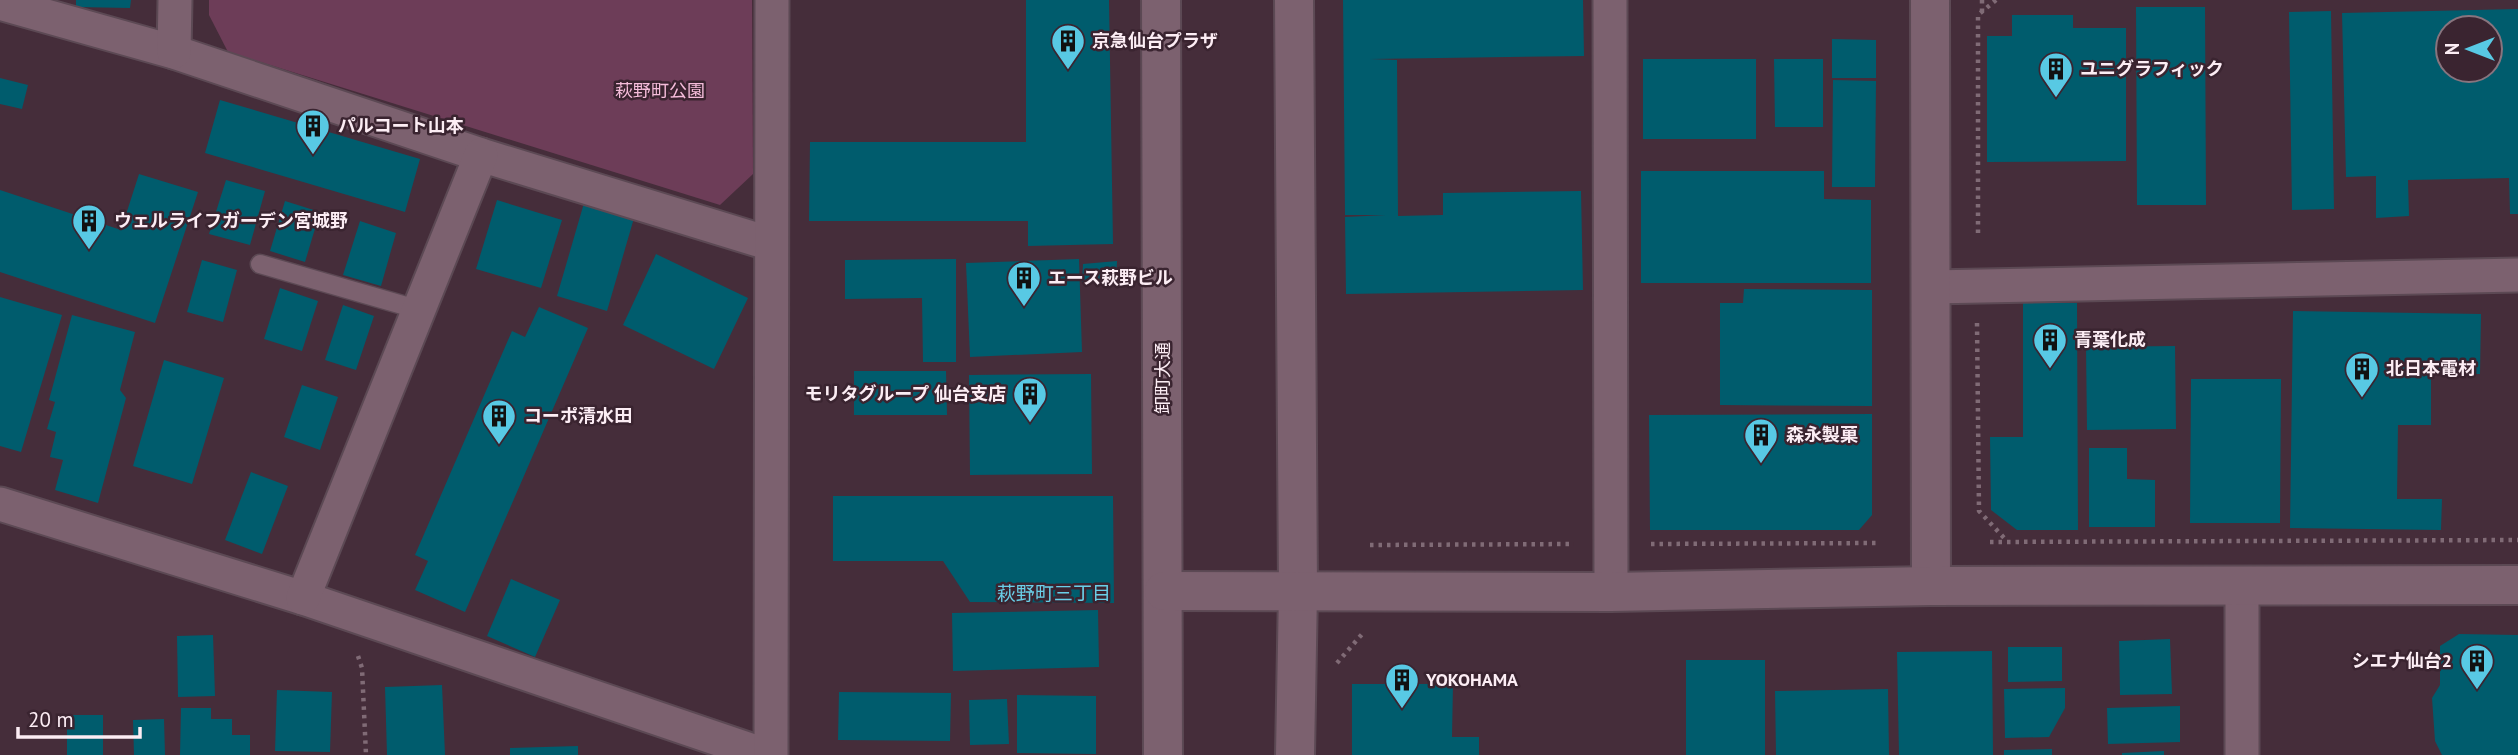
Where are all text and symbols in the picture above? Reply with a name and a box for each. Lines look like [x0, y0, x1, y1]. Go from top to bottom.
north arrow [2434, 14, 2504, 84]
building icon: 京急仙台プラザ [1049, 22, 1087, 71]
place label: 京急仙台プラザ [1092, 29, 1218, 52]
text: N [2440, 43, 2464, 55]
building icon: ユニグラフィック [2037, 50, 2075, 99]
place label: ユニグラフィック [2080, 57, 2224, 80]
park label: 萩野町公園 [615, 79, 705, 102]
building icon: パルコート山本 [294, 107, 332, 156]
place label: パルコート山本 [338, 114, 464, 137]
building icon: ウェルライフガーデン宮城野 [70, 202, 108, 251]
place label: ウェルライフガーデン宮城野 [114, 209, 348, 232]
building icon: エース萩野ビル [1005, 259, 1043, 308]
place label: エース萩野ビル [1048, 266, 1173, 289]
building icon: 青葉化成 [2031, 321, 2069, 370]
place label: 青葉化成 [2074, 328, 2146, 351]
street label: 卸町大通 [1151, 342, 1174, 414]
building icon: 北日本電材 [2343, 350, 2381, 399]
place label: 北日本電材 [2386, 357, 2476, 380]
building icon: モリタグループ 仙台支店 [1011, 375, 1049, 424]
place label: モリタグループ 仙台支店 [805, 382, 1006, 405]
building icon: コーポ清水田 [480, 397, 518, 446]
place label: コーポ清水田 [524, 404, 632, 427]
building icon: 森永製菓 [1742, 416, 1780, 465]
place label: 森永製菓 [1786, 423, 1858, 446]
district label: 萩野町三丁目 [997, 581, 1111, 605]
building icon: シエナ仙台2 [2458, 642, 2496, 691]
place label: シエナ仙台2 [2352, 649, 2452, 672]
building icon: YOKOHAMA [1383, 661, 1421, 710]
place label: YOKOHAMA [1425, 668, 1518, 691]
scale bar [18, 696, 140, 740]
text: 20 m [28, 706, 74, 733]

